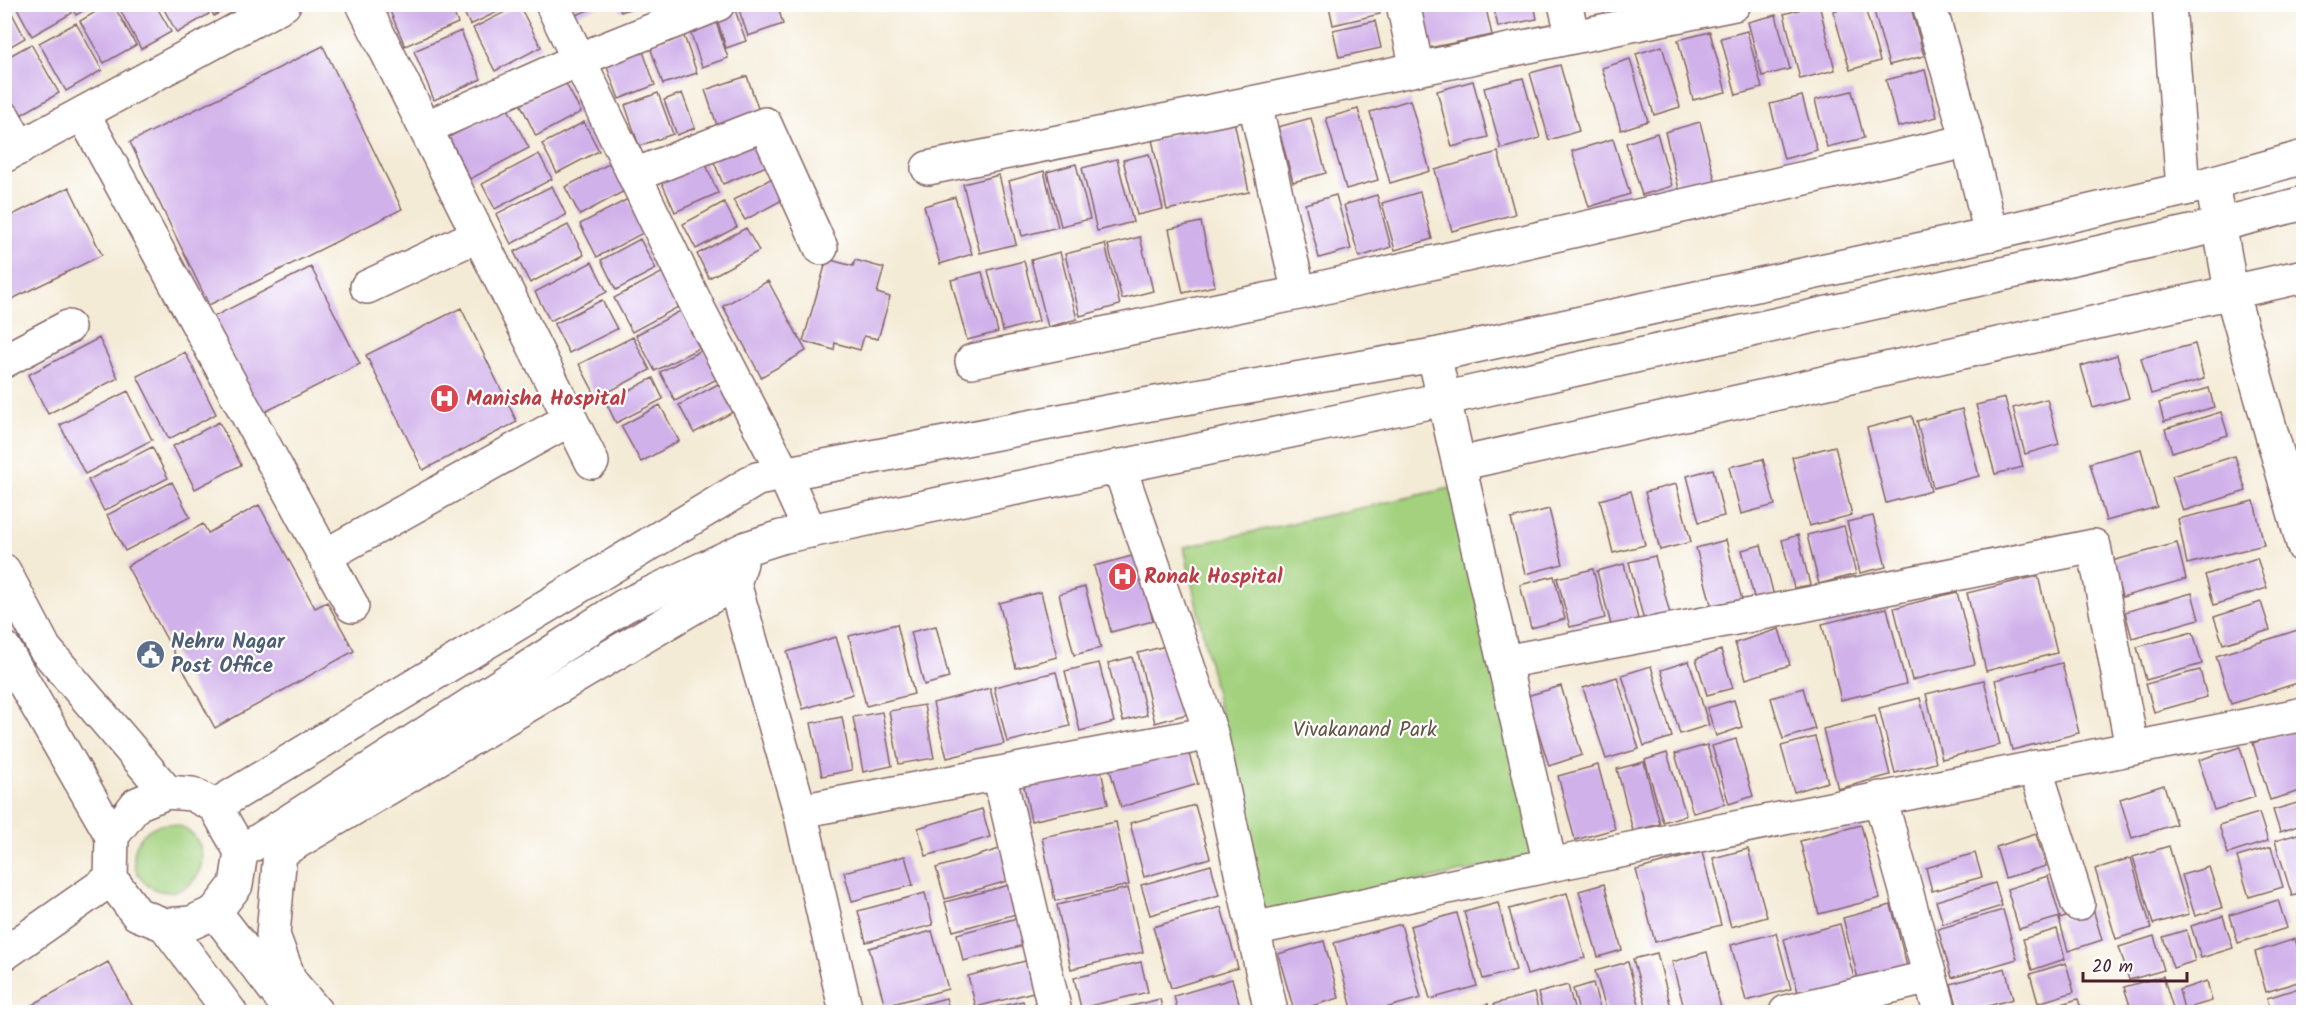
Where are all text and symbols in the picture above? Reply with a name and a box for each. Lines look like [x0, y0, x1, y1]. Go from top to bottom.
hospital icon: Manisha Hospital [429, 383, 461, 415]
place label: Manisha Hospital [466, 383, 626, 416]
hospital icon: Ronak Hospital [1107, 561, 1139, 593]
place label: Ronak Hospital [1144, 561, 1283, 594]
place label: Nehru Nagar Post Office [171, 626, 286, 683]
public building icon: Nehru Nagar Post Office [134, 638, 166, 670]
park label: Vivakanand Park [1293, 714, 1437, 747]
scale bar [2083, 945, 2186, 983]
text: 20 m [2092, 953, 2133, 982]

